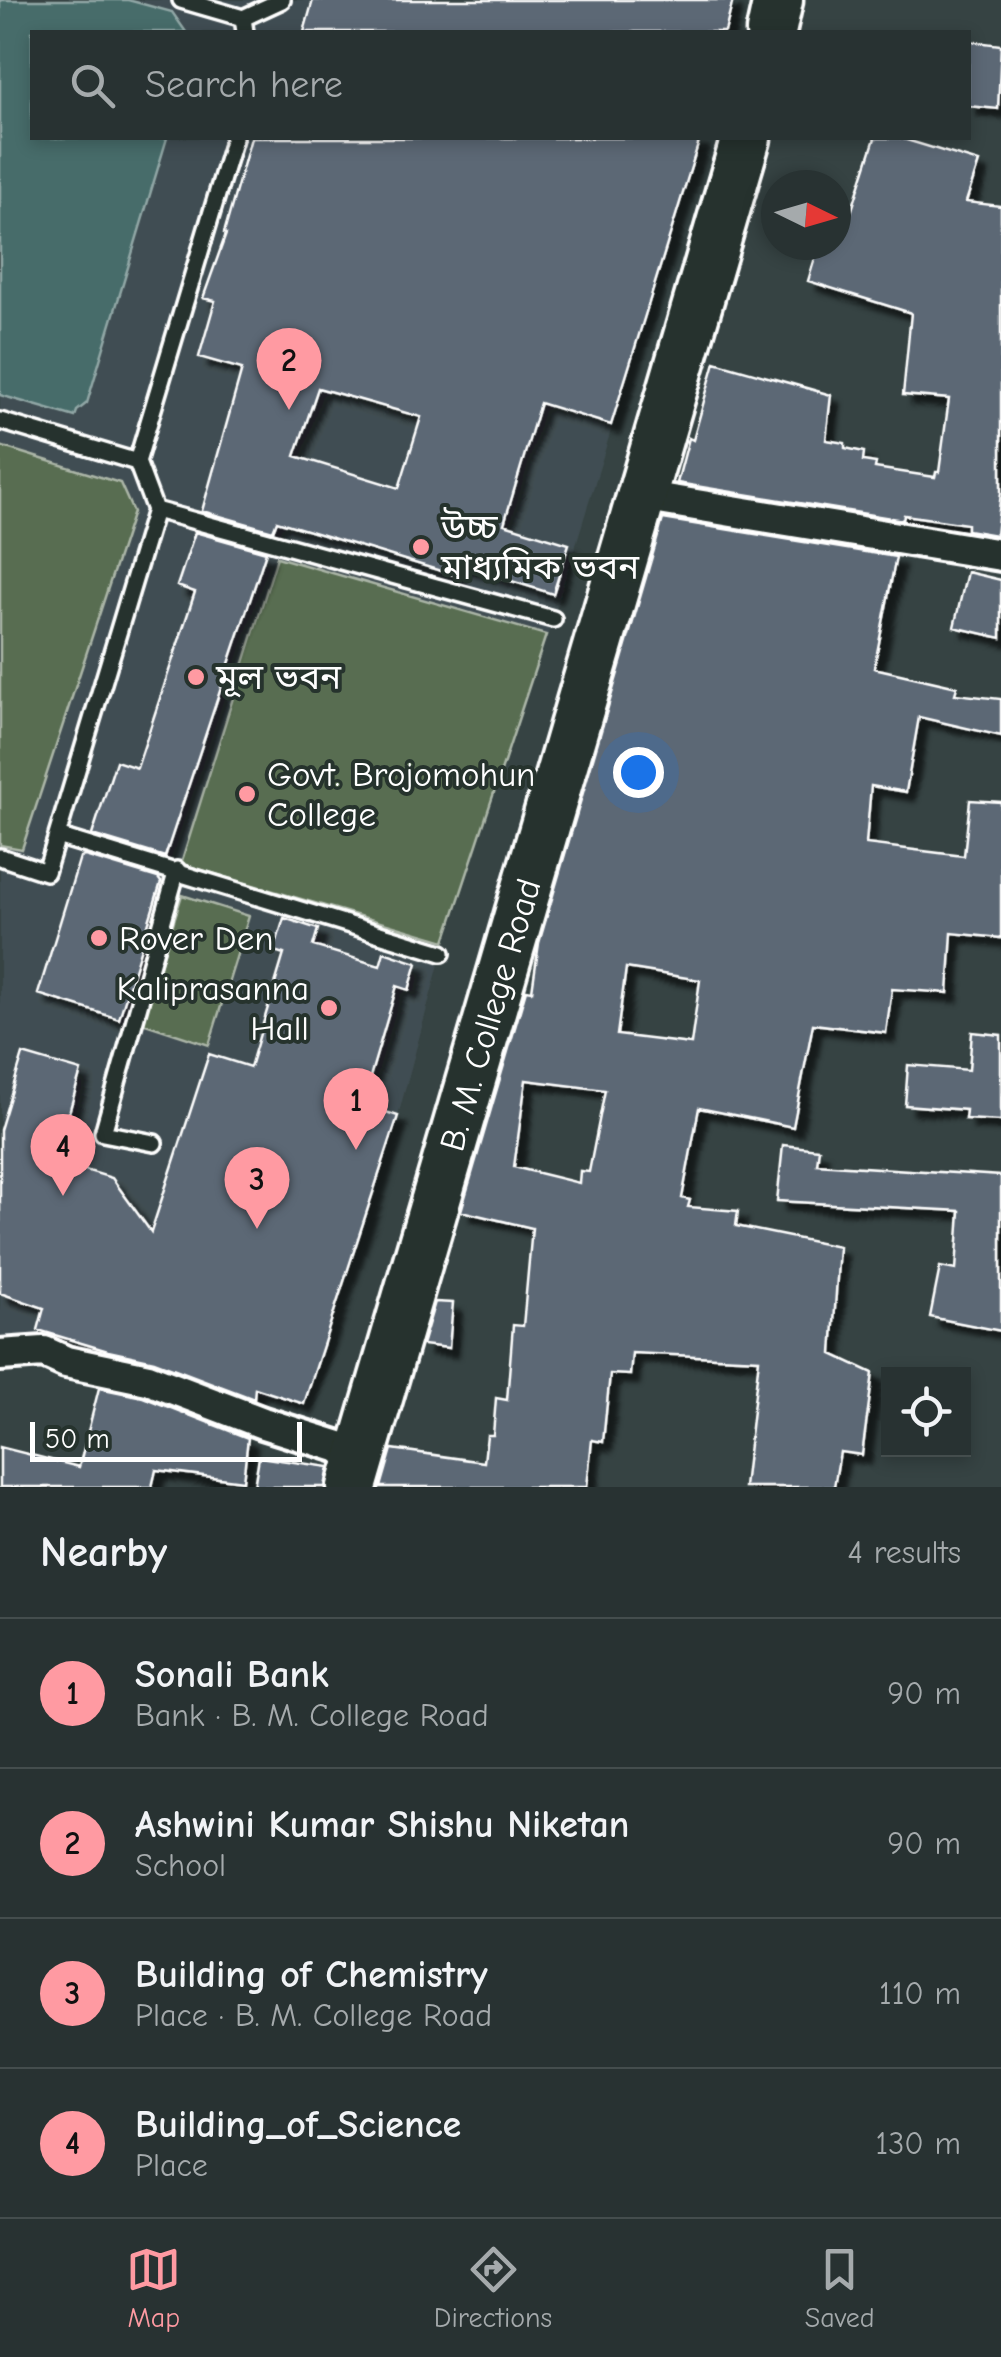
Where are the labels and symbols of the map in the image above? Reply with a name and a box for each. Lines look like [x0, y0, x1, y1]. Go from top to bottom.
north arrow [761, 170, 851, 260]
pin: 2 [256, 328, 322, 410]
place label: উচ্চ মাধ্যমিক ভবন [440, 507, 640, 588]
marker: উচ্চ মাধ্যমিক ভবন [410, 536, 432, 558]
place label: মূল ভবন [215, 657, 342, 698]
marker: মূল ভবন [185, 666, 207, 688]
your location [613, 747, 664, 798]
place label: Govt. Brojomohun College [267, 754, 535, 835]
marker: Govt. Brojomohun College [236, 783, 258, 805]
street label: B. M. College Road [431, 874, 550, 1156]
place label: Rover Den [119, 918, 274, 959]
marker: Rover Den [88, 927, 110, 949]
place label: Kaliprasanna Hall [117, 968, 309, 1049]
marker: Kaliprasanna Hall [318, 997, 340, 1019]
pin: 1 [324, 1068, 388, 1150]
pin: 4 [30, 1114, 96, 1196]
pin: 3 [224, 1146, 290, 1229]
scale bar [30, 1417, 302, 1462]

